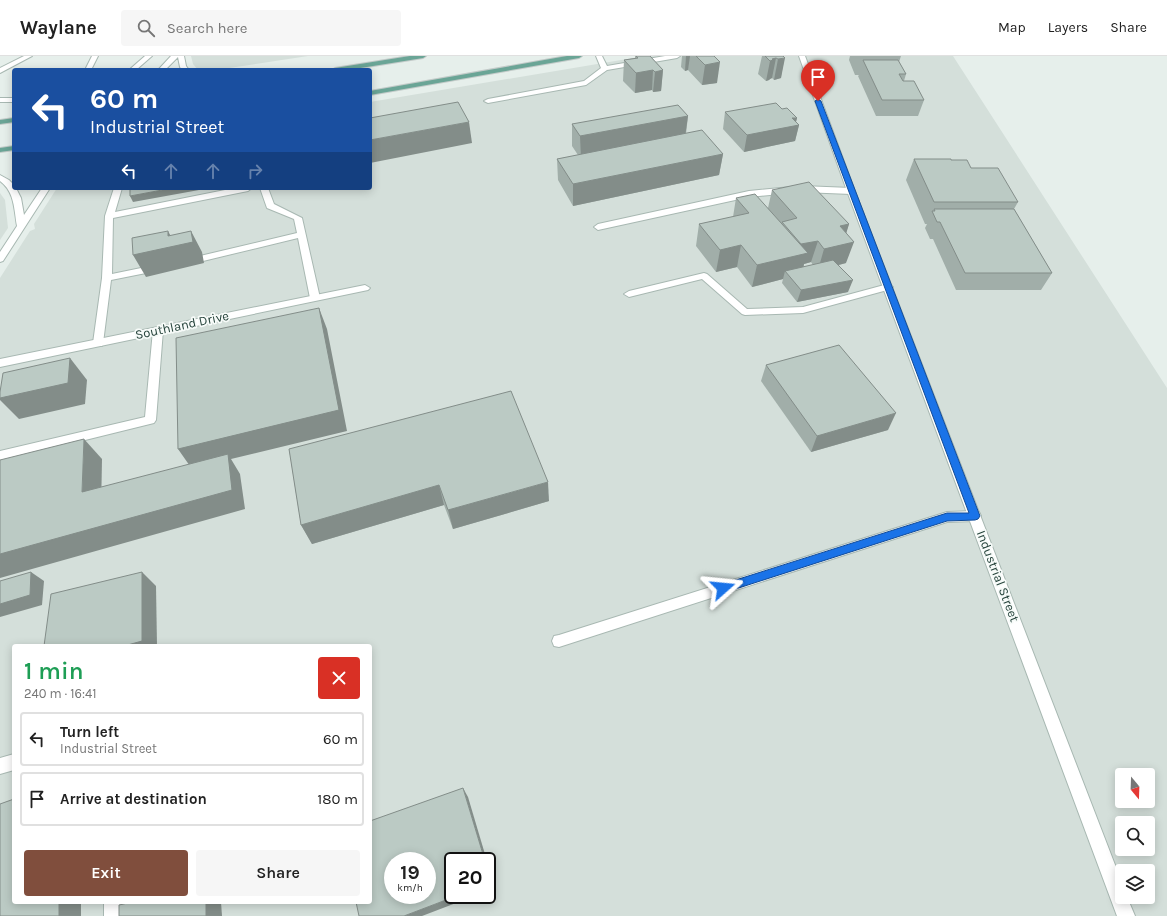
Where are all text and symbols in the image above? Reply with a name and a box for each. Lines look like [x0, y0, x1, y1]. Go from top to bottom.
search box [121, 10, 401, 46]
text: Waylane [20, 17, 97, 39]
icon: search [135, 17, 157, 39]
text: Search here [167, 19, 247, 37]
text: Map [998, 19, 1026, 36]
text: Layers [1048, 19, 1088, 36]
text: Share [1110, 19, 1147, 36]
pin [801, 60, 835, 101]
icon: arrive [807, 66, 829, 88]
text: 60 m [90, 82, 158, 115]
icon: left [24, 84, 76, 136]
text: Industrial Street [90, 116, 224, 138]
icon: left [118, 160, 140, 182]
icon: ahead [160, 160, 182, 182]
icon: ahead [202, 160, 224, 182]
icon: right [244, 160, 266, 182]
street label: Southland Drive [134, 308, 231, 342]
street label: Industrial Street [974, 528, 1022, 624]
position arrow [702, 567, 744, 609]
text: 1 min [24, 657, 84, 685]
button: close [318, 657, 360, 699]
text: 240 m · 16:41 [24, 686, 97, 701]
text: Turn left [60, 723, 119, 741]
icon: left [26, 728, 48, 750]
text: 60 m [323, 730, 358, 748]
text: Industrial Street [60, 741, 157, 756]
north arrow [1115, 768, 1155, 808]
map controls [1115, 768, 1155, 904]
icon: arrive [26, 788, 48, 810]
text: Arrive at destination [60, 790, 207, 808]
text: 180 m [317, 790, 358, 808]
button: search [1115, 816, 1155, 856]
button: Exit [24, 850, 188, 896]
button: Share [196, 850, 360, 896]
speed limit sign: 20 [444, 852, 496, 904]
text: 19 [400, 861, 420, 884]
button: layers [1115, 864, 1155, 904]
text: km/h [397, 882, 423, 894]

